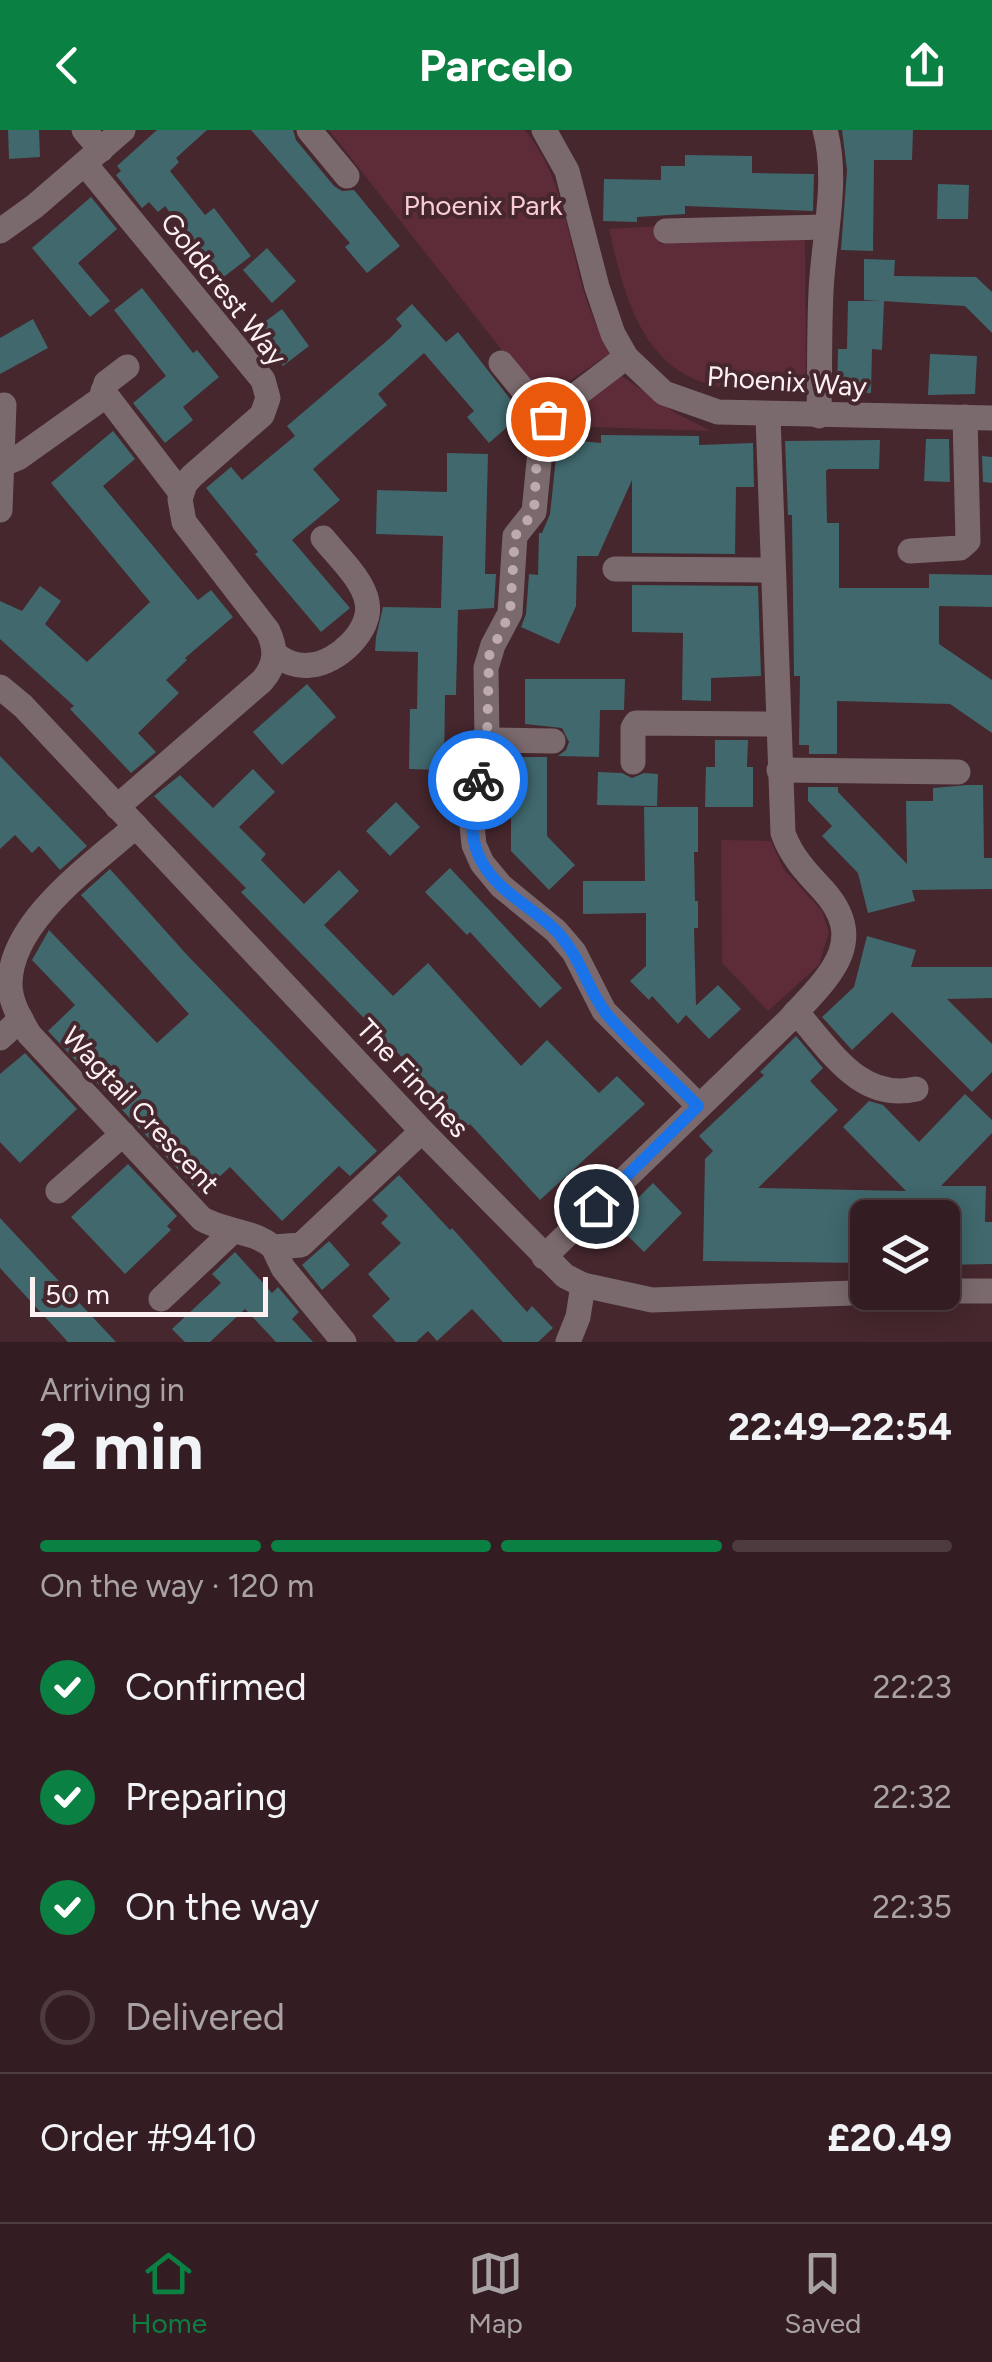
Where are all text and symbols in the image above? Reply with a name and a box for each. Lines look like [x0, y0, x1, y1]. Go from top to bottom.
icon: back [40, 38, 95, 93]
text: Parcelo [419, 38, 573, 92]
icon: share [897, 38, 952, 93]
park label: Phoenix Park [404, 188, 563, 222]
street label: Goldcrest Way [154, 206, 295, 373]
street label: Phoenix Way [706, 358, 868, 404]
pin [506, 377, 591, 462]
icon: bag [521, 392, 576, 447]
courier [428, 730, 528, 830]
icon: bike [451, 753, 506, 808]
street label: The Finches [350, 1012, 476, 1144]
street label: Wagtail Crescent [55, 1020, 227, 1200]
pin [554, 1164, 639, 1249]
icon: home [569, 1179, 624, 1234]
map controls [850, 1200, 960, 1310]
button: layers [850, 1200, 960, 1310]
scale bar [30, 1272, 268, 1316]
text: 50 m [45, 1277, 110, 1311]
text: Arriving in [40, 1371, 185, 1409]
text: 22:49–22:54 [728, 1404, 952, 1450]
text: 2 min [40, 1407, 204, 1485]
text: On the way · 120 m [40, 1567, 314, 1605]
icon: check [40, 1660, 95, 1715]
text: Confirmed [125, 1664, 307, 1710]
text: 22:23 [873, 1668, 952, 1706]
icon: check [40, 1770, 95, 1825]
text: Preparing [125, 1774, 287, 1820]
text: 22:32 [873, 1778, 952, 1816]
icon: check [40, 1880, 95, 1935]
text: On the way [125, 1884, 319, 1930]
text: 22:35 [872, 1888, 952, 1926]
text: Delivered [125, 1994, 285, 2040]
text: Order #9410 [40, 2115, 257, 2161]
text: £20.49 [827, 2115, 952, 2161]
tab: Home [131, 2246, 207, 2340]
tab: Map [468, 2246, 523, 2340]
tab: Saved [784, 2246, 861, 2340]

